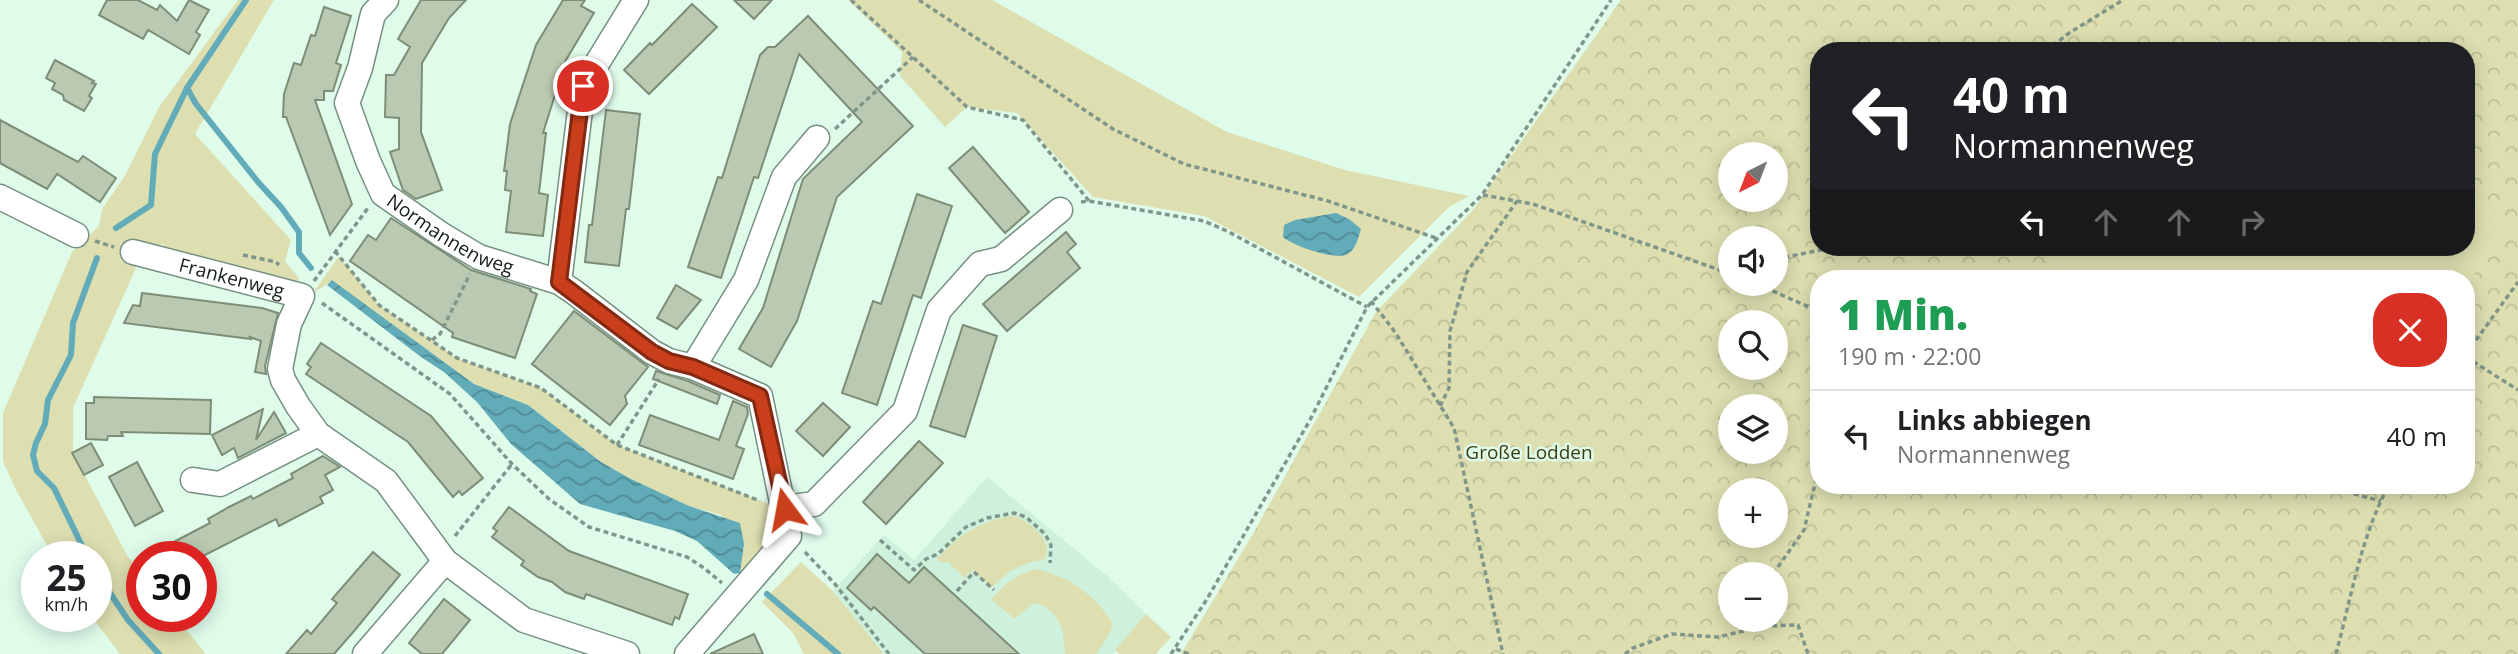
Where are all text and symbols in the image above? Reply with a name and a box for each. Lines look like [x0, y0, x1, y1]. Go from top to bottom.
pin [553, 56, 613, 116]
text: 40 m [1953, 61, 2070, 127]
icon: arrive [564, 67, 602, 105]
icon: left [1838, 70, 1929, 161]
text: Normannenweg [1953, 124, 2194, 167]
north arrow [1718, 142, 1788, 212]
map controls [1718, 142, 1788, 632]
street label: Normannenweg [382, 188, 517, 280]
icon: left [2014, 203, 2052, 241]
icon: ahead [2087, 203, 2125, 241]
icon: ahead [2160, 203, 2198, 241]
icon: right [2233, 203, 2271, 241]
button: sound [1718, 226, 1788, 296]
street label: Frankenweg [176, 252, 287, 304]
text: 1 Min. [1838, 285, 1968, 342]
button: close [2373, 293, 2447, 367]
button: search [1718, 310, 1788, 380]
text: 190 m · 22:00 [1838, 340, 1981, 372]
button: layers [1718, 394, 1788, 464]
text: Links abbiegen [1897, 402, 2092, 438]
icon: left [1838, 417, 1876, 455]
text: 40 m [2386, 418, 2447, 454]
text: Normannenweg [1897, 438, 2070, 470]
park label: Große Lodden [1465, 439, 1593, 465]
position arrow [748, 472, 822, 546]
button: + [1718, 478, 1788, 548]
speed limit sign: 30 [126, 541, 217, 632]
text: 25 [46, 554, 87, 601]
button: − [1718, 562, 1788, 632]
text: km/h [45, 592, 88, 616]

